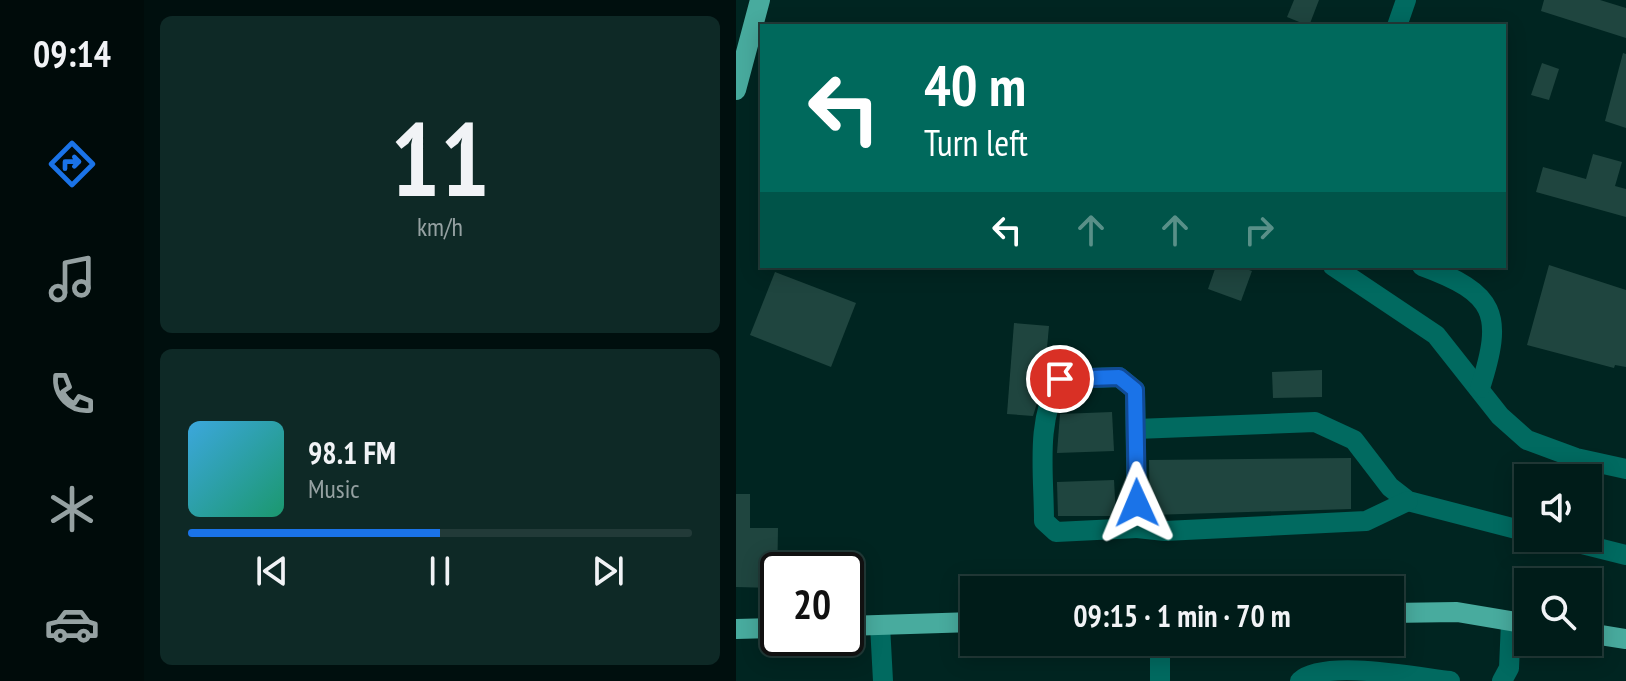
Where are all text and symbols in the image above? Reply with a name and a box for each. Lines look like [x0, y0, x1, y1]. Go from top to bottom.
text: 09:14 [33, 30, 111, 77]
text: 40 m [924, 49, 1026, 121]
icon: left [792, 56, 896, 160]
text: 11 [390, 90, 490, 225]
text: Turn left [924, 119, 1028, 166]
icon: directions [44, 136, 100, 192]
icon: left [985, 208, 1029, 252]
icon: ahead [1069, 208, 1113, 252]
icon: ahead [1153, 208, 1197, 252]
icon: right [1237, 208, 1281, 252]
text: km/h [417, 210, 463, 243]
icon: music [44, 251, 100, 307]
pin [1026, 345, 1094, 413]
icon: arrive [1038, 357, 1082, 401]
icon: phone [44, 366, 100, 422]
text: 98.1 FM [308, 433, 396, 472]
position arrow [1095, 461, 1179, 545]
map controls [1514, 464, 1602, 656]
button: sound [1514, 464, 1602, 552]
text: Music [308, 472, 360, 505]
icon: climate [44, 481, 100, 537]
icon: previous [250, 549, 294, 593]
icon: pause [418, 549, 462, 593]
icon: next [586, 549, 630, 593]
speed limit sign: 20 [760, 552, 864, 656]
button: search [1514, 568, 1602, 656]
icon: car [44, 596, 100, 652]
text: 09:15 · 1 min · 70 m [1073, 596, 1291, 635]

